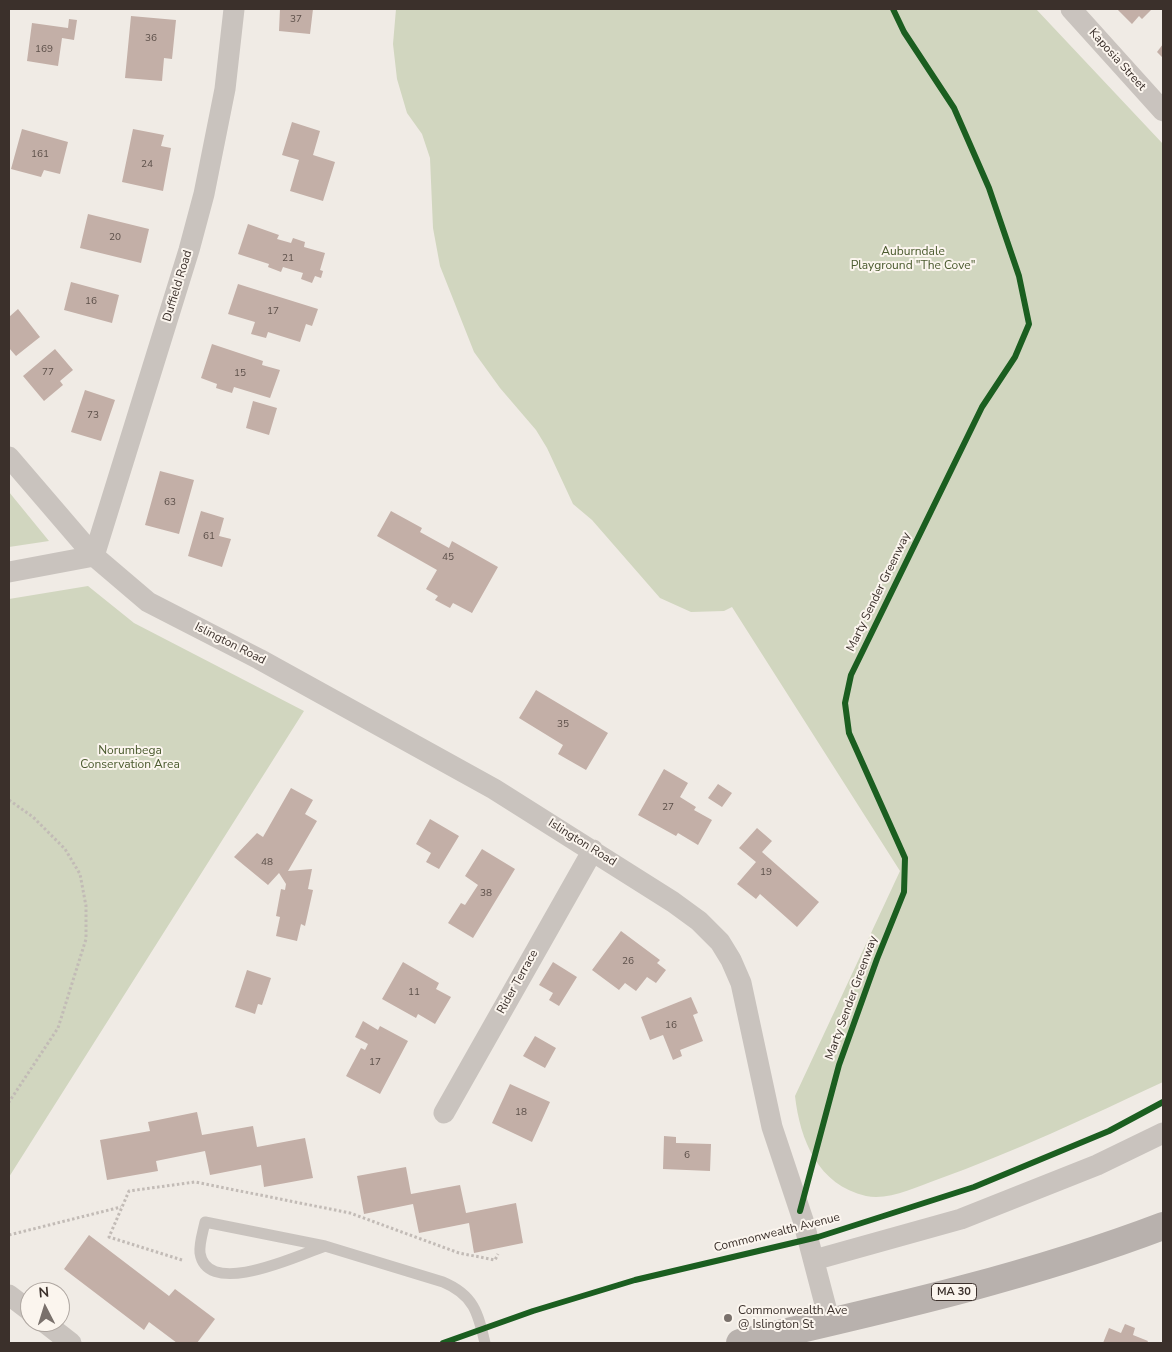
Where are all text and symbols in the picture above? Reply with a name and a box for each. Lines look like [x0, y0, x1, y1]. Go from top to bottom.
house number: 37 [290, 14, 302, 26]
street label: Kaposia Street [1085, 26, 1149, 94]
house number: 36 [145, 33, 157, 45]
house number: 169 [35, 44, 53, 56]
house number: 161 [31, 149, 49, 161]
house number: 24 [141, 159, 153, 171]
house number: 20 [109, 232, 121, 244]
park label: Auburndale Playground "The Cove" [851, 245, 975, 273]
street label: Duffield Road [160, 249, 196, 323]
house number: 21 [282, 253, 294, 265]
house number: 16 [85, 296, 97, 308]
house number: 17 [267, 306, 279, 318]
house number: 77 [42, 367, 54, 379]
house number: 15 [234, 368, 246, 380]
house number: 73 [87, 410, 99, 422]
house number: 63 [164, 497, 176, 509]
street label: Marty Sender Greenway [844, 530, 914, 654]
house number: 61 [203, 531, 215, 543]
house number: 45 [442, 552, 454, 564]
street label: Islington Road [192, 620, 268, 668]
house number: 35 [557, 719, 569, 731]
park label: Norumbega Conservation Area [80, 744, 180, 772]
house number: 27 [662, 802, 674, 814]
street label: Islington Road [545, 816, 619, 870]
house number: 48 [261, 857, 273, 869]
house number: 19 [760, 867, 772, 879]
house number: 38 [480, 888, 492, 900]
street label: Marty Sender Greenway [823, 934, 881, 1062]
street label: Rider Terrace [494, 947, 542, 1017]
house number: 26 [622, 956, 634, 968]
house number: 11 [408, 987, 420, 999]
house number: 16 [665, 1020, 677, 1032]
house number: 17 [369, 1057, 381, 1069]
house number: 18 [515, 1107, 527, 1119]
house number: 6 [684, 1150, 690, 1162]
street label: Commonwealth Avenue [712, 1210, 842, 1256]
north arrow [20, 1282, 70, 1332]
text: N [38, 1283, 50, 1302]
road number: MA 30 [932, 1284, 976, 1300]
place label: Commonwealth Ave @ Islington St [738, 1304, 848, 1332]
marker: Commonwealth Ave @ Islington St [722, 1312, 734, 1324]

